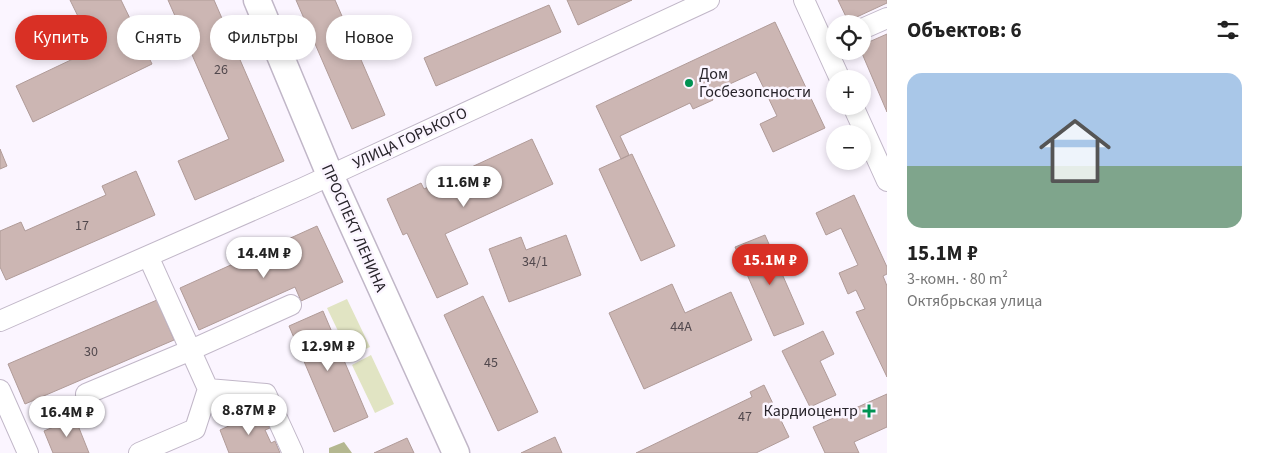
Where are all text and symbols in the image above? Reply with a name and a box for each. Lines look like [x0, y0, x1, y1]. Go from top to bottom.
chip: Купить [15, 15, 107, 60]
chip: Снять [117, 15, 200, 60]
chip: Фильтры [210, 15, 316, 60]
chip: Новое [326, 15, 412, 60]
map controls [826, 15, 871, 170]
button: locate [826, 15, 871, 60]
text: Объектов: 6 [907, 15, 1022, 45]
icon: filters [1214, 16, 1242, 44]
house number: 26 [214, 60, 228, 80]
place label: Дом Госбезопсности [699, 63, 811, 103]
button: + [826, 70, 871, 115]
marker: Дом Госбезопсности [683, 77, 695, 89]
street label: УЛИЦА ГОРЬКОГО [349, 102, 471, 174]
icon: home [1030, 106, 1120, 196]
button: − [826, 125, 871, 170]
street label: ПРОСПЕКТ ЛЕНИНА [316, 161, 392, 296]
pin: 11.6M ₽ [418, 166, 510, 208]
text: 11.6M ₽ [437, 171, 491, 193]
house number: 17 [75, 216, 89, 236]
pin: 14.4M ₽ [218, 236, 310, 279]
text: 15.1M ₽ [907, 238, 978, 268]
text: 14.4M ₽ [237, 242, 291, 264]
pin: 15.1M ₽ [724, 244, 816, 286]
text: 15.1M ₽ [743, 249, 797, 271]
house number: 34/1 [522, 252, 548, 272]
text: 3-комн. · 80 m² [907, 268, 1008, 290]
text: Октябрьская улица [907, 290, 1042, 312]
house number: 44А [670, 317, 692, 337]
pin: 12.9M ₽ [282, 330, 374, 372]
text: 12.9M ₽ [301, 335, 355, 357]
house number: 30 [84, 342, 98, 362]
house number: 45 [484, 353, 498, 373]
pin: 8.87M ₽ [203, 394, 295, 436]
pin: 16.4M ₽ [21, 396, 113, 438]
text: 8.87M ₽ [222, 399, 276, 421]
place label: Кардиоцентр [763, 400, 858, 422]
text: 16.4M ₽ [40, 401, 94, 423]
marker: Кардиоцентр [862, 404, 876, 418]
house number: 47 [738, 407, 752, 427]

